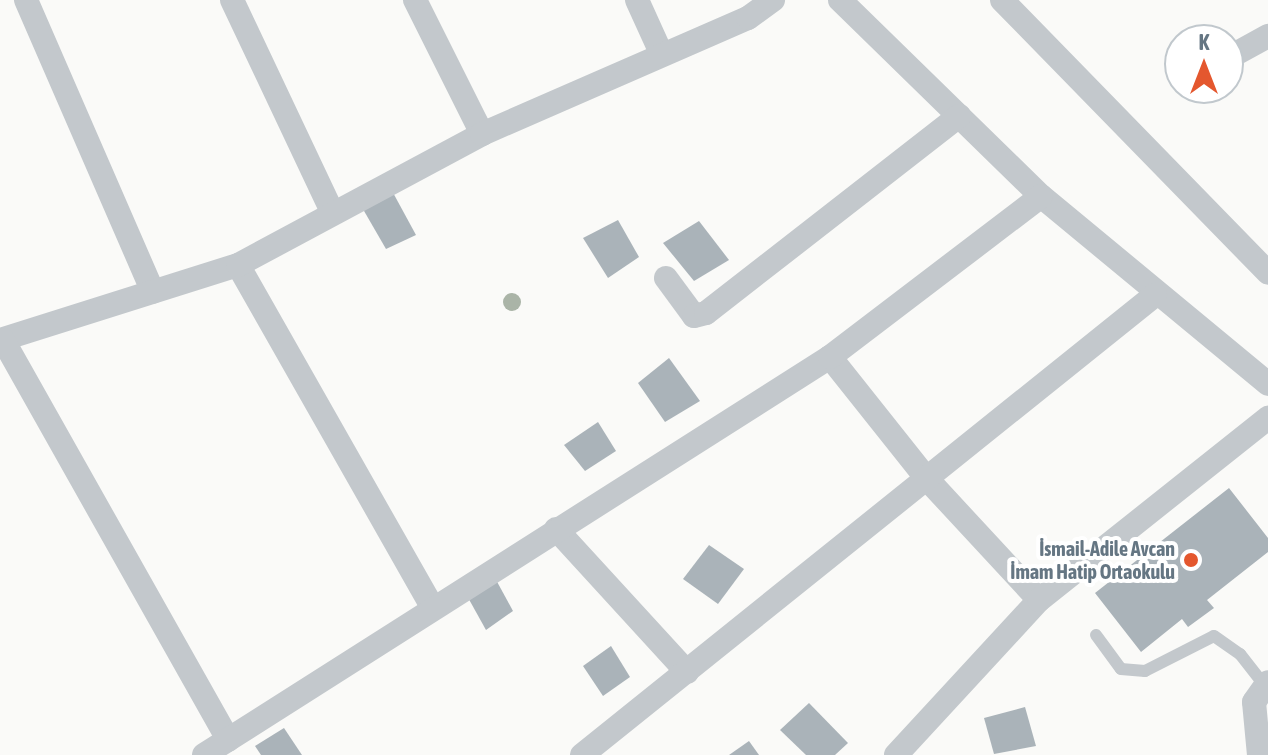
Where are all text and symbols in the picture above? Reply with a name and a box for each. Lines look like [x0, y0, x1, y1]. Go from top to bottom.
north arrow [1164, 24, 1244, 104]
text: K [1199, 29, 1209, 55]
place label: İsmail-Adile Avcan İmam Hatip Ortaokulu [1010, 536, 1175, 583]
marker: İsmail-Adile Avcan İmam Hatip Ortaokulu [1182, 551, 1200, 569]

